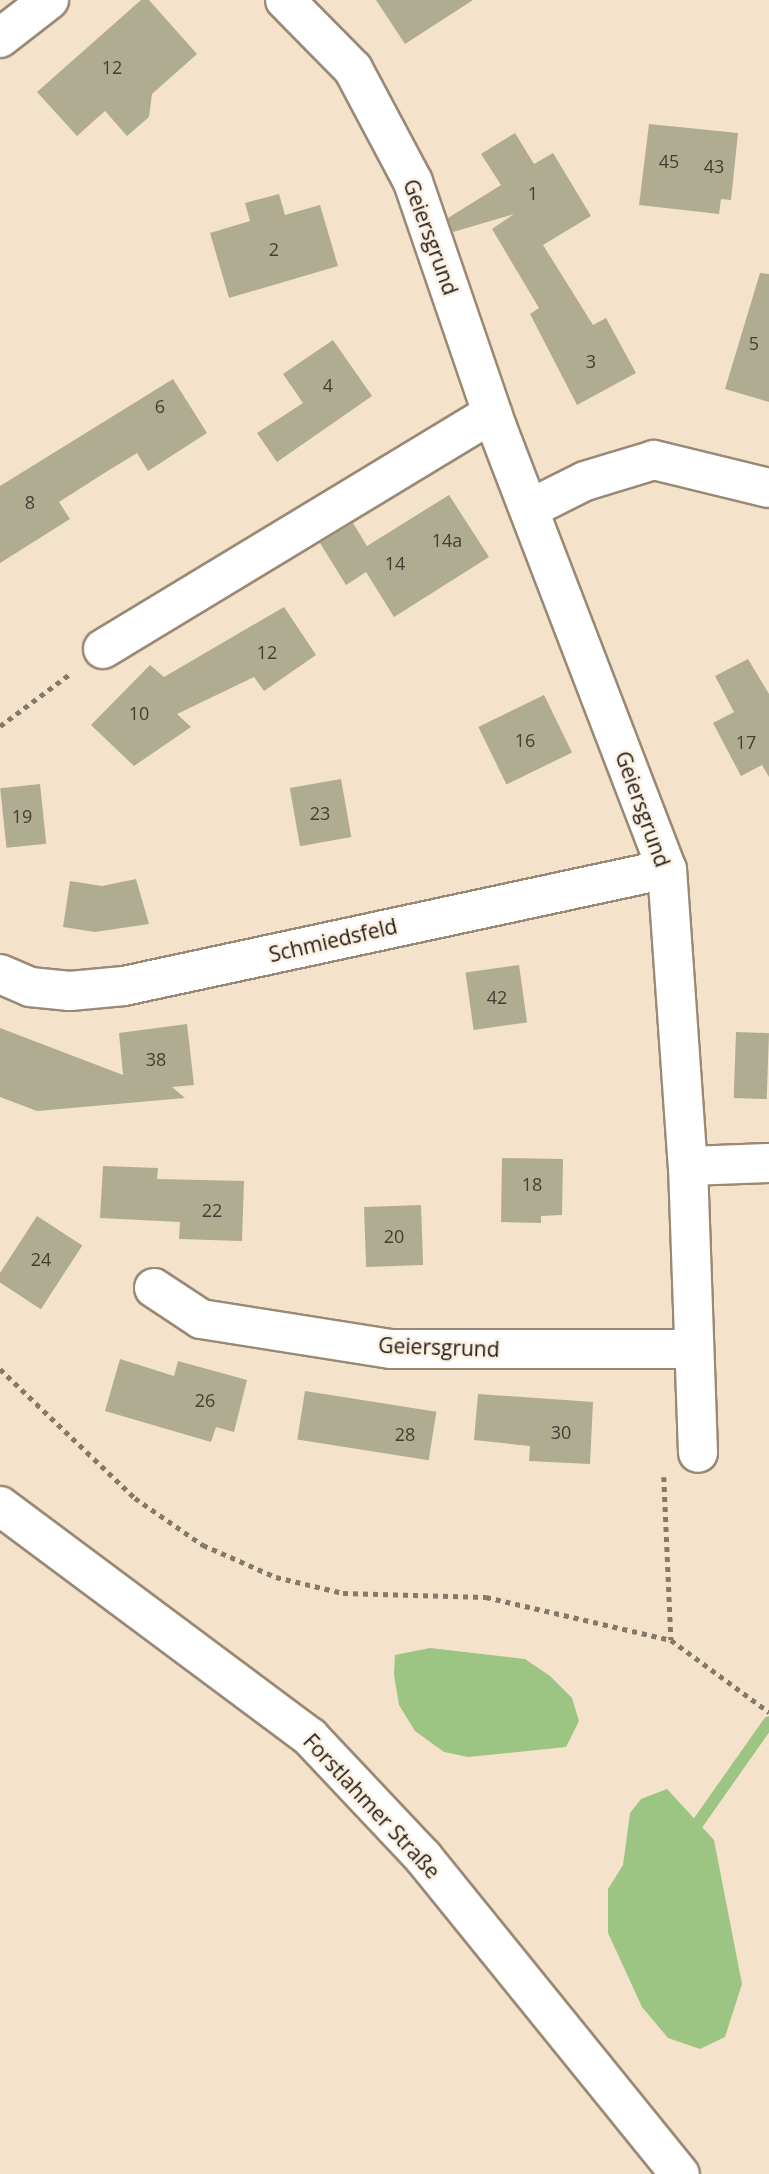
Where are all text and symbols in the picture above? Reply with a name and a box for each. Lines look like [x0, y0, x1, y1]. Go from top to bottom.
house number: 12 [102, 56, 122, 78]
house number: 45 [659, 150, 679, 172]
house number: 43 [704, 155, 724, 177]
street label: Geiersgrund [398, 176, 464, 298]
house number: 1 [528, 182, 538, 204]
house number: 2 [269, 238, 279, 260]
house number: 5 [749, 332, 759, 354]
house number: 3 [586, 350, 596, 372]
house number: 4 [323, 374, 333, 396]
house number: 6 [155, 395, 165, 417]
house number: 8 [25, 491, 35, 513]
house number: 14a [432, 529, 462, 551]
house number: 14 [385, 552, 405, 574]
house number: 12 [257, 641, 277, 663]
house number: 10 [129, 702, 149, 724]
house number: 16 [515, 729, 535, 751]
house number: 17 [736, 731, 756, 753]
street label: Geiersgrund [610, 748, 676, 870]
house number: 23 [310, 802, 330, 824]
house number: 19 [12, 805, 32, 827]
street label: Schmiedsfeld [266, 913, 400, 967]
house number: 42 [487, 986, 507, 1008]
house number: 38 [146, 1048, 166, 1070]
house number: 18 [522, 1173, 542, 1195]
house number: 22 [202, 1199, 222, 1221]
house number: 20 [384, 1225, 404, 1247]
house number: 24 [31, 1248, 51, 1270]
street label: Geiersgrund [378, 1332, 500, 1362]
house number: 26 [195, 1389, 215, 1411]
house number: 30 [551, 1421, 571, 1443]
house number: 28 [395, 1423, 415, 1445]
street label: Forstlahmer Straße [298, 1728, 446, 1884]

